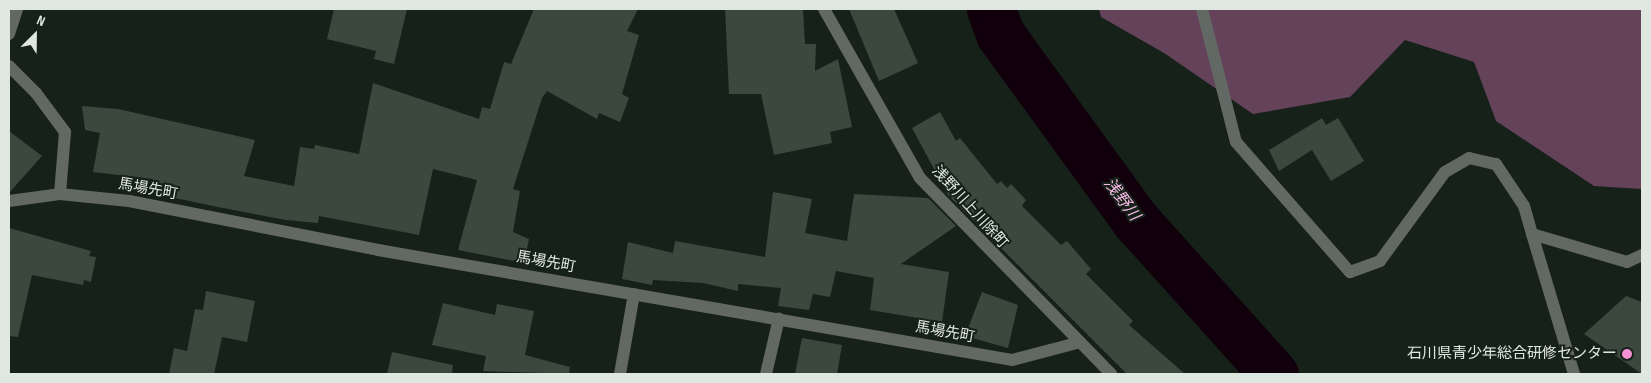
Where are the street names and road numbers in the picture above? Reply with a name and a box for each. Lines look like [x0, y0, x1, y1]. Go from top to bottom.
street label: 浅野川上川除町 [928, 162, 1012, 252]
street label: 馬場先町 [117, 175, 179, 203]
street label: 馬場先町 [515, 248, 577, 276]
street label: 馬場先町 [914, 318, 976, 346]

